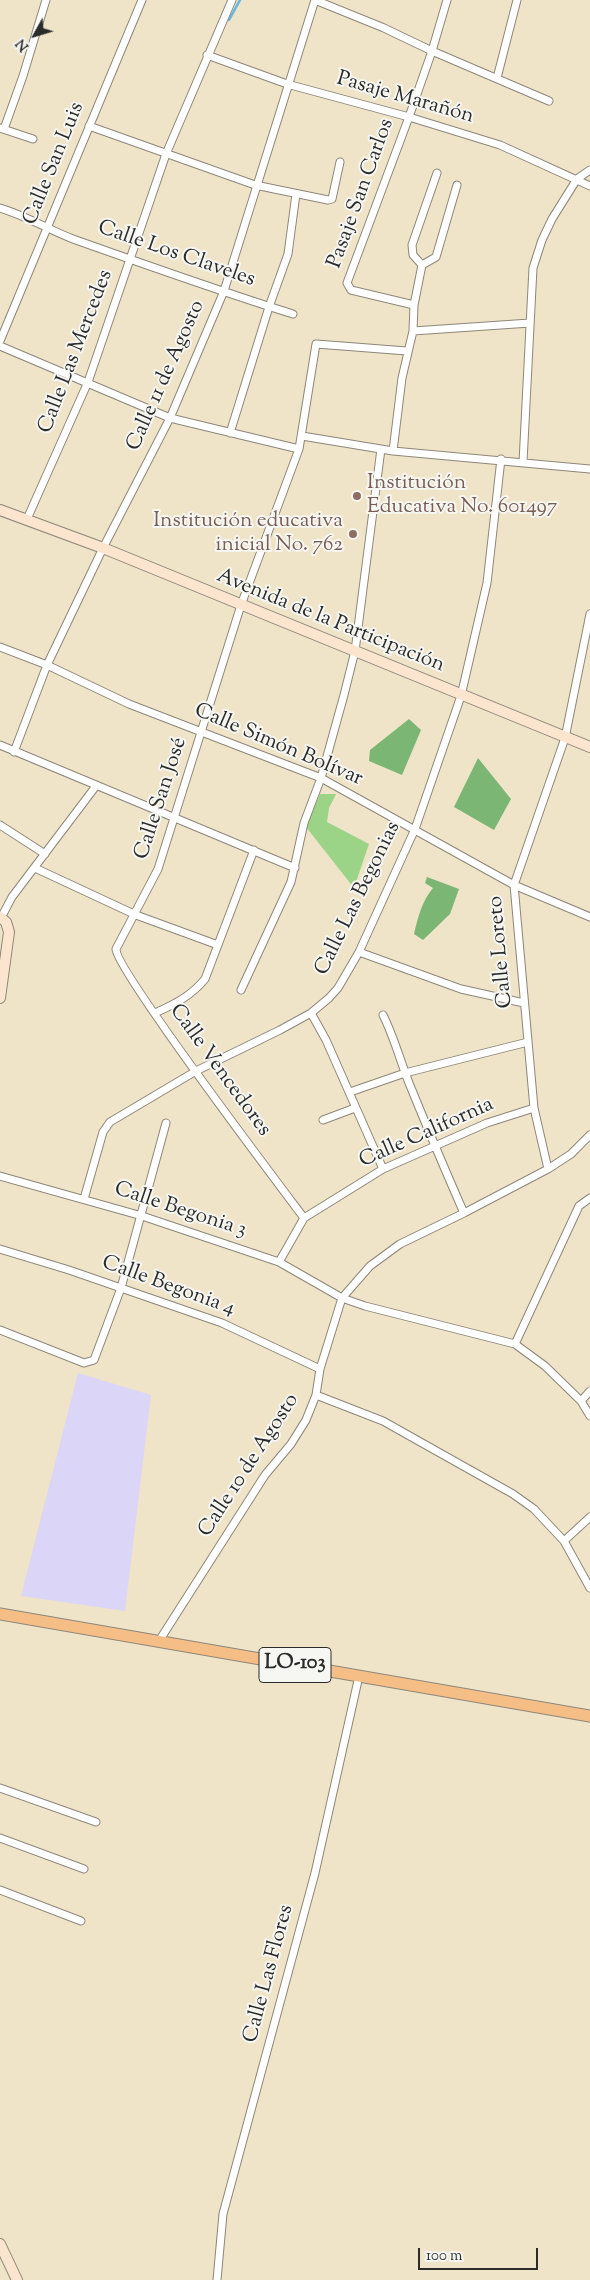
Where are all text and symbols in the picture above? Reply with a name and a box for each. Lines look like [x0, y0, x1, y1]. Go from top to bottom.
north arrow [10, 10, 60, 60]
text: N [12, 34, 35, 55]
street label: Pasaje Marañón [334, 67, 476, 131]
street label: Calle San Luis [19, 99, 91, 229]
street label: Pasaje San Carlos [323, 116, 401, 272]
street label: Calle Los Claveles [94, 216, 258, 294]
street label: Calle Las Mercedes [34, 267, 120, 437]
street label: Calle 11 de Agosto [123, 297, 211, 455]
place label: Institución Educativa No. 601497 [367, 471, 557, 521]
marker: Institución Educativa No. 601497 [351, 490, 363, 502]
place label: Institución educativa inicial No. 762 [153, 509, 343, 559]
marker: Institución educativa inicial No. 762 [347, 528, 359, 540]
street label: Avenida de la Participación [212, 565, 448, 679]
street label: Calle Simón Bolívar [190, 699, 366, 793]
street label: Calle San José [130, 735, 194, 863]
street label: Calle Las Begonias [311, 818, 407, 980]
street label: Calle Loreto [485, 895, 519, 1009]
street label: Calle Vencedores [163, 1000, 275, 1142]
street label: Calle California [356, 1093, 498, 1175]
street label: Calle Begonia 3 [111, 1178, 249, 1244]
street label: Calle Begonia 4 [98, 1251, 238, 1323]
street label: Calle 10 de Agosto [194, 1390, 306, 1542]
road number: LO-103 [259, 1648, 331, 1682]
street label: Calle Las Flores [239, 1902, 301, 2046]
scale bar [420, 2238, 540, 2270]
text: 100 m [426, 2246, 462, 2267]

